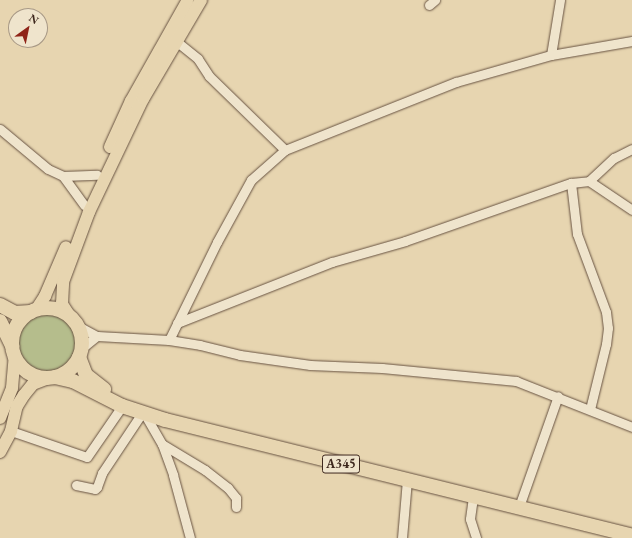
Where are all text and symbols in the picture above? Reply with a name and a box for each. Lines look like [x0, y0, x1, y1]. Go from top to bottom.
north arrow [8, 8, 48, 48]
text: N [26, 10, 42, 27]
road number: A345 [322, 453, 360, 475]

